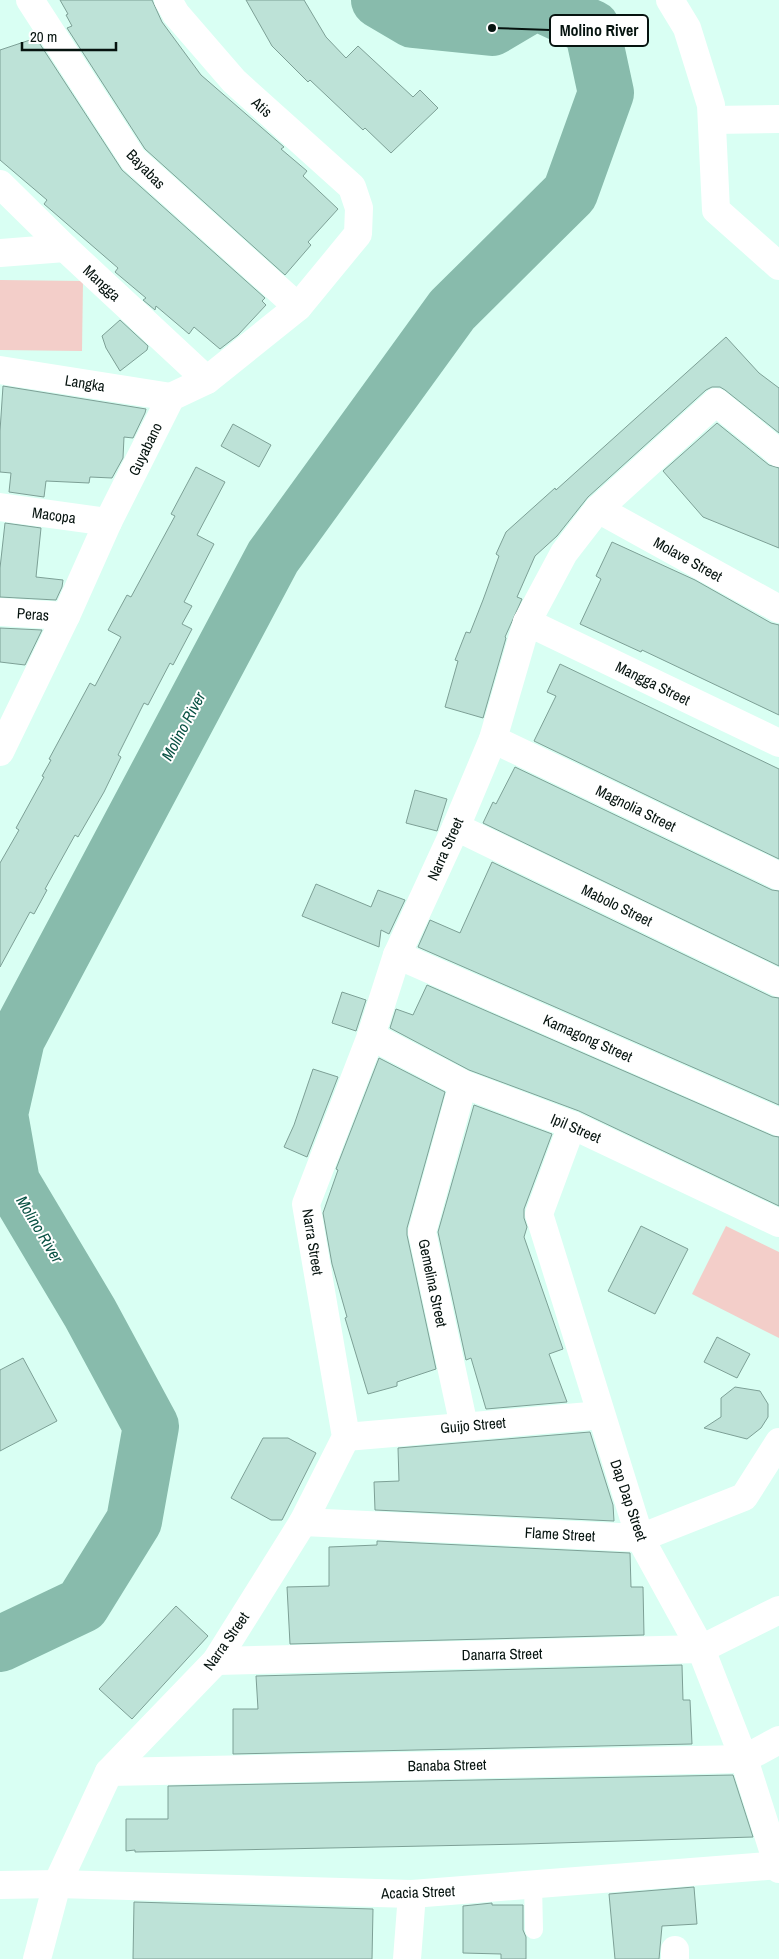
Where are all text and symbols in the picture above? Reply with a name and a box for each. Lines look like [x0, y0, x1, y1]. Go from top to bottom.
callout: Molino River [550, 15, 648, 46]
text: Molino River [560, 19, 639, 41]
scale bar [22, 20, 116, 52]
text: 20 m [30, 26, 57, 47]
street label: Atis [246, 91, 277, 122]
street label: Bayabas [122, 144, 170, 194]
street label: Mangga [79, 260, 126, 306]
street label: Langka [63, 369, 107, 397]
street label: Guyabano [123, 419, 167, 479]
street label: Macopa [31, 502, 77, 528]
street label: Molave Street [650, 531, 727, 587]
street label: Peras [16, 602, 50, 626]
street label: Mangga Street [612, 656, 694, 710]
water label: Molino River [156, 687, 210, 764]
street label: Magnolia Street [592, 780, 680, 837]
street label: Narra Street [422, 814, 468, 884]
street label: Mabolo Street [578, 879, 657, 931]
street label: Kamagong Street [540, 1009, 637, 1067]
street label: Ipil Street [548, 1108, 605, 1148]
water label: Molino River [11, 1191, 69, 1267]
street label: Narra Street [297, 1207, 329, 1277]
street label: Gemelina Street [413, 1237, 453, 1330]
street label: Guijo Street [439, 1412, 507, 1438]
street label: Dap Dap Street [605, 1457, 653, 1544]
street label: Flame Street [524, 1522, 596, 1546]
street label: Narra Street [198, 1607, 254, 1674]
street label: Danarra Street [461, 1643, 543, 1665]
street label: Banaba Street [407, 1754, 487, 1776]
street label: Acacia Street [380, 1880, 456, 1904]

